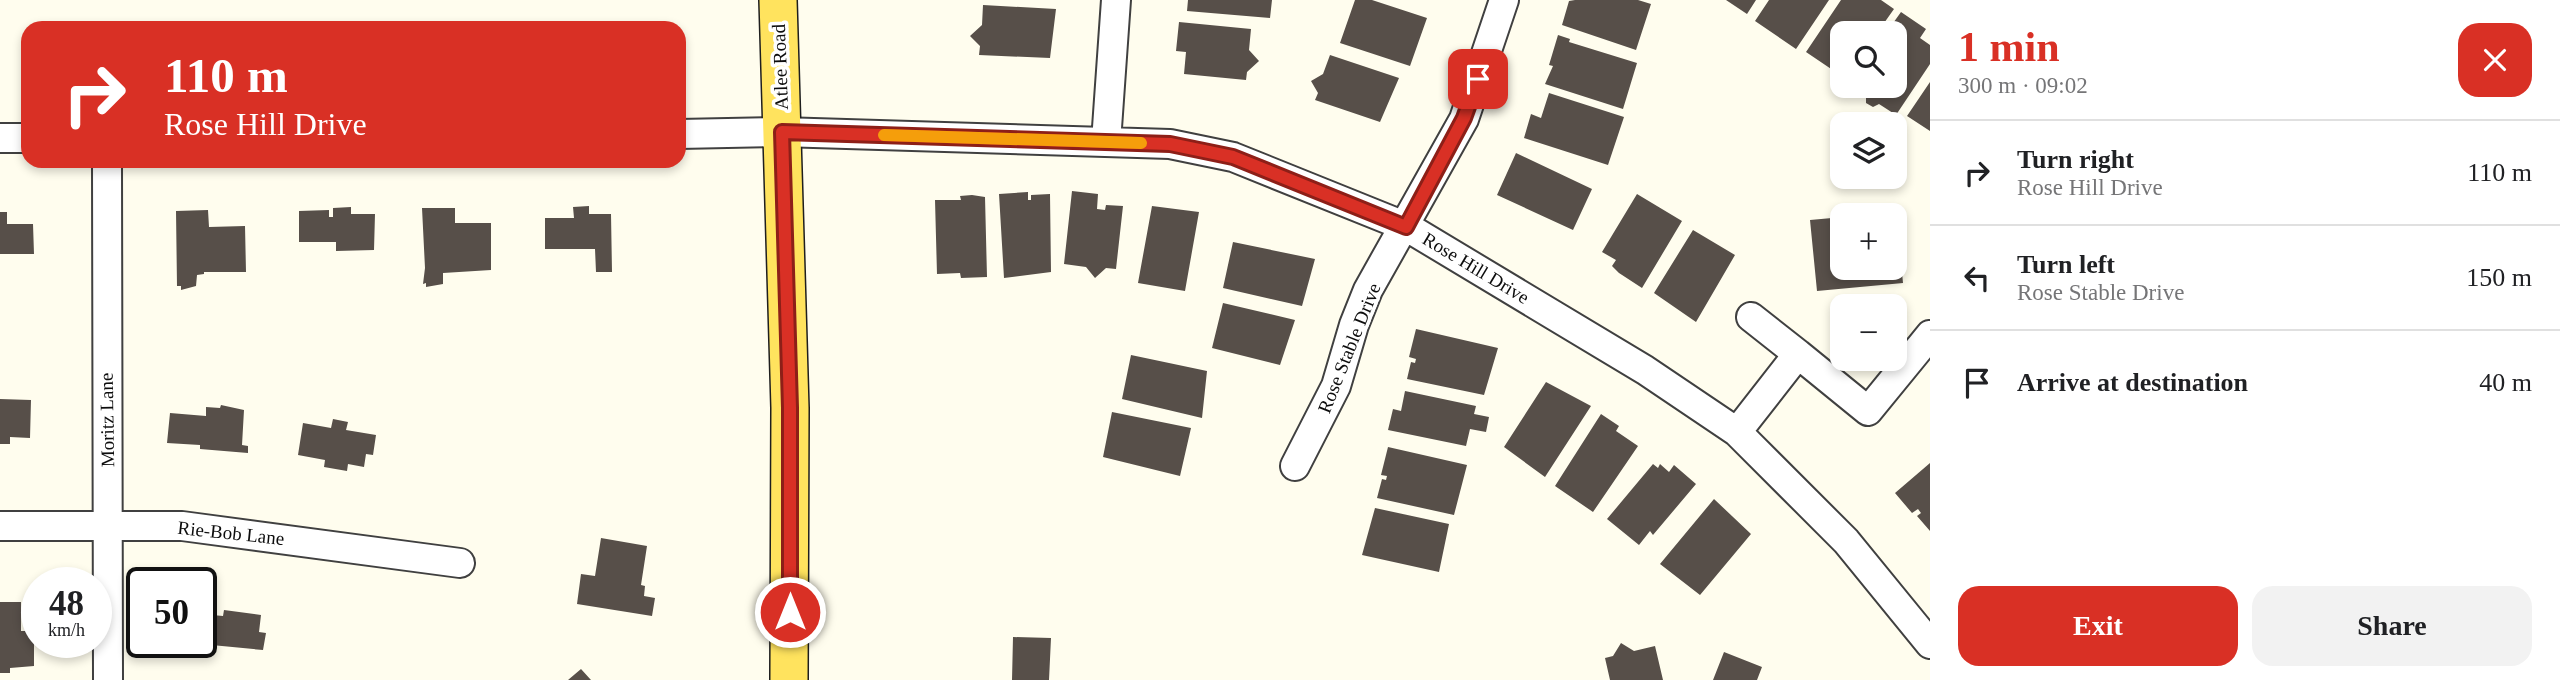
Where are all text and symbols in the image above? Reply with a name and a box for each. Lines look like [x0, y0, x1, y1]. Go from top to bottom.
map controls [1830, 21, 1907, 371]
button: search [1830, 21, 1907, 98]
street label: Atlee Road [768, 23, 792, 110]
button: close [2458, 23, 2532, 97]
text: 1 min [1958, 24, 2060, 70]
text: 110 m [164, 48, 288, 103]
icon: right [49, 49, 140, 140]
pin [1448, 49, 1508, 109]
icon: arrive [1459, 60, 1497, 98]
text: 300 m · 09:02 [1958, 73, 2088, 98]
text: Rose Hill Drive [164, 106, 367, 142]
button: layers [1830, 112, 1907, 189]
text: Turn right [2017, 145, 2134, 174]
icon: right [1958, 154, 1996, 192]
text: 110 m [2467, 158, 2532, 187]
text: Rose Hill Drive [2017, 175, 2163, 200]
button: + [1830, 203, 1907, 280]
street label: Rose Hill Drive [1419, 228, 1533, 308]
text: Turn left [2017, 250, 2115, 279]
icon: left [1958, 259, 1996, 297]
text: 150 m [2466, 263, 2532, 292]
street label: Rose Stable Drive [1313, 280, 1385, 416]
text: Rose Stable Drive [2017, 280, 2184, 305]
button: − [1830, 294, 1907, 371]
icon: arrive [1958, 364, 1996, 402]
text: Arrive at destination [2017, 368, 2248, 397]
text: 40 m [2479, 368, 2532, 397]
street label: Moritz Lane [96, 373, 118, 467]
street label: Rie-Bob Lane [177, 517, 285, 549]
speed limit sign: 50 [126, 567, 217, 658]
position arrow [753, 575, 827, 649]
text: 48 [49, 584, 84, 623]
button: Exit [1958, 586, 2238, 666]
button: Share [2252, 586, 2532, 666]
text: km/h [48, 620, 85, 640]

